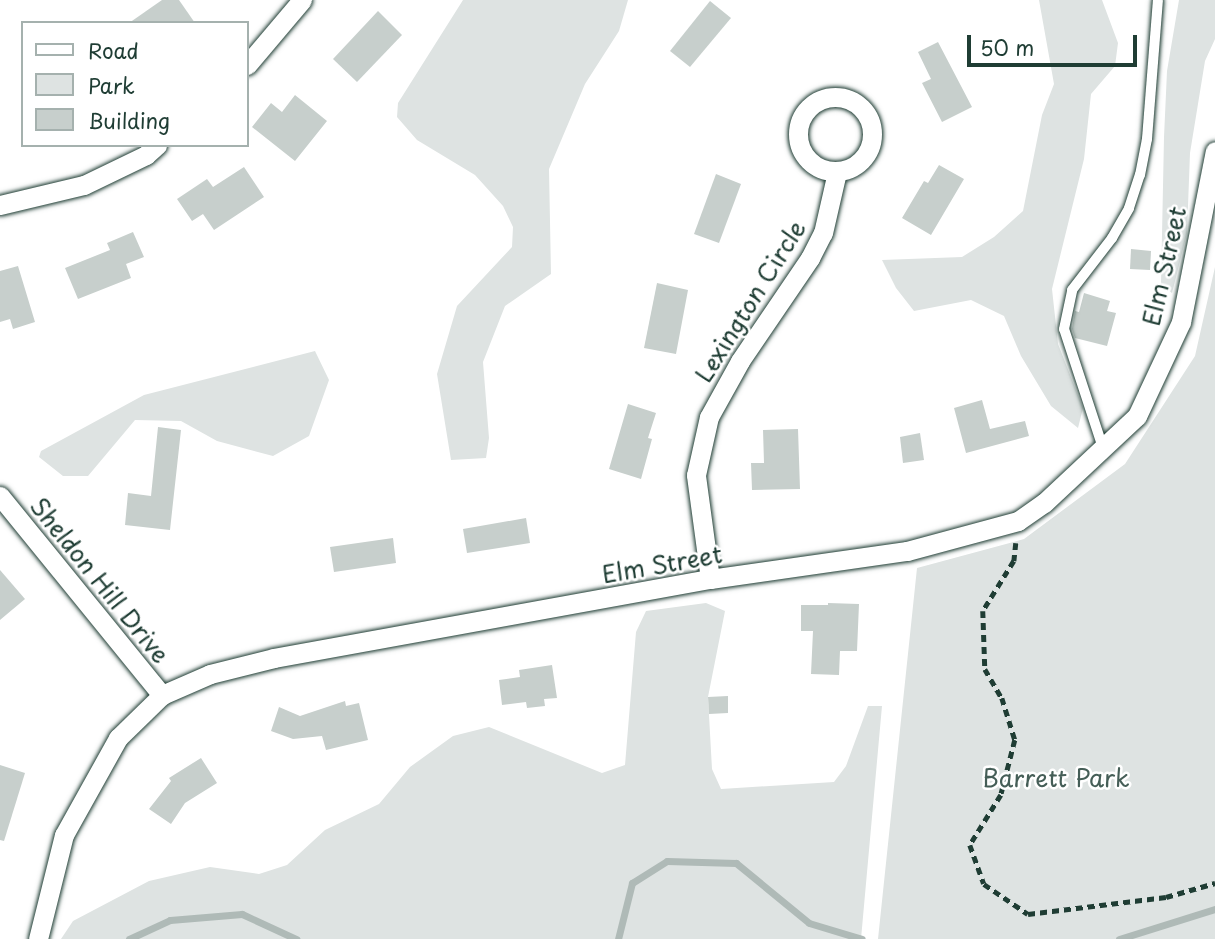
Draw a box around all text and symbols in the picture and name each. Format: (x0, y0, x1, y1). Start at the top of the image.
legend (21, 21, 248, 147)
scale bar (970, 21, 1140, 65)
text: 50 m (980, 31, 1034, 63)
text: Road (88, 34, 139, 66)
text: Park (88, 69, 135, 101)
text: Building (88, 104, 170, 136)
street label: Elm Street (1136, 203, 1192, 329)
street label: Lexington Circle (689, 215, 811, 387)
street label: Sheldon Hill Drive (24, 491, 176, 669)
street label: Elm Street (599, 539, 725, 589)
park label: Barrett Park (983, 764, 1129, 792)

